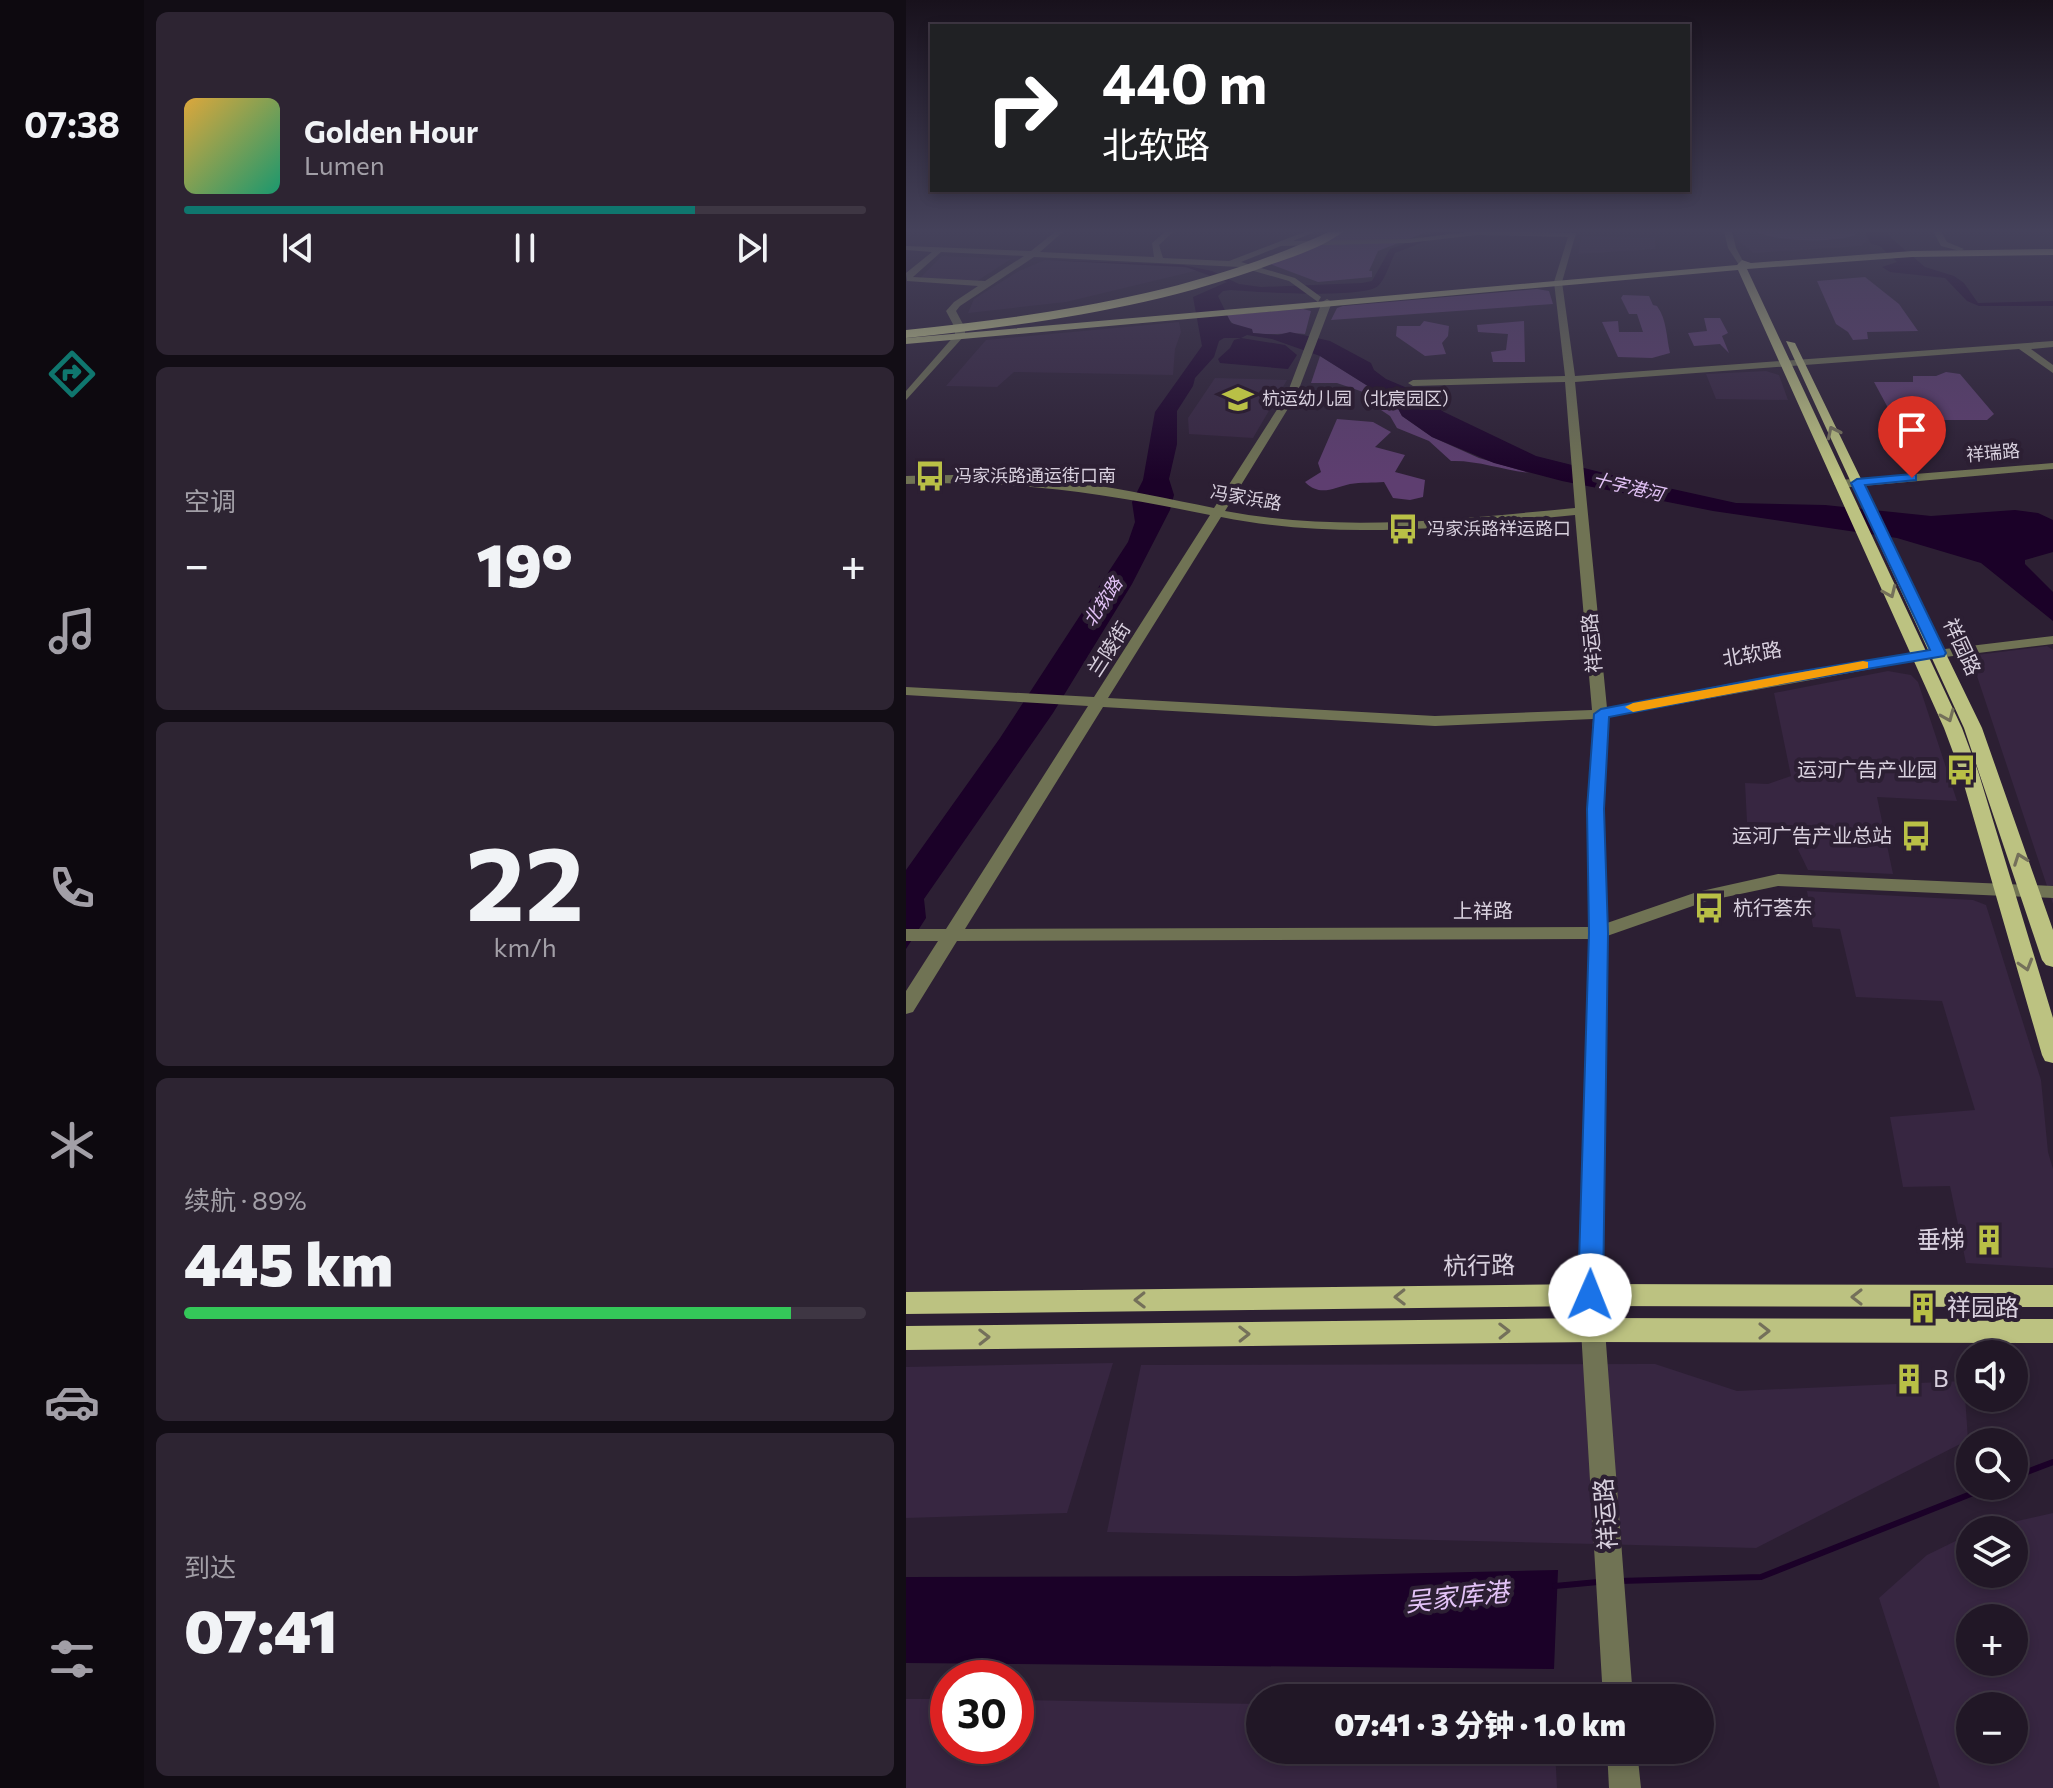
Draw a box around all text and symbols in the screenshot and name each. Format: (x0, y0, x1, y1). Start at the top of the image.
text: 440 m (1102, 47, 1267, 116)
icon: right (970, 56, 1074, 160)
text: 07:38 (24, 101, 120, 145)
text: Golden Hour (304, 112, 478, 149)
text: 北软路 (1102, 121, 1210, 165)
text: Lumen (304, 149, 385, 180)
icon: previous (276, 226, 320, 270)
icon: pause (503, 226, 547, 270)
icon: next (730, 226, 774, 270)
icon: directions (44, 346, 100, 402)
school or university icon: 杭运幼儿园（北宸园区） (1221, 382, 1255, 416)
place label: 杭运幼儿园（北宸园区） (1262, 387, 1460, 409)
pin (1878, 396, 1946, 478)
icon: arrive (1890, 408, 1934, 452)
one-way arrow (1827, 426, 1842, 441)
street label: 祥瑞路 (1965, 439, 2021, 465)
bus stop icon: 冯家浜路通运街口南 (913, 459, 947, 493)
place label: 冯家浜路通运街口南 (954, 464, 1116, 486)
water label: 十字港河 (1591, 467, 1669, 506)
street label: 冯家浜路 (1209, 480, 1284, 514)
text: 空调 (184, 485, 236, 516)
bus stop icon: 冯家浜路祥运路口 (1386, 512, 1420, 546)
place label: 冯家浜路祥运路口 (1427, 517, 1571, 539)
text: 19° (476, 526, 573, 599)
text: − (184, 536, 209, 590)
text: + (840, 536, 866, 590)
water label: 北软路 (1078, 571, 1128, 630)
one-way arrow (1880, 584, 1896, 598)
icon: music (44, 603, 100, 659)
street label: 祥运路 (1576, 612, 1606, 674)
street label: 祥园路 (1939, 614, 1986, 679)
street label: 兰陵街 (1082, 617, 1135, 680)
street label: 北软路 (1720, 636, 1783, 670)
one-way arrow (1939, 708, 1955, 722)
bus stop icon: 运河广告产业园 (1944, 753, 1978, 787)
place label: 运河广告产业园 (1797, 757, 1937, 781)
text: 22 (466, 815, 584, 942)
bus stop icon: 运河广告产业总站 (1899, 819, 1933, 853)
place label: 运河广告产业总站 (1732, 823, 1892, 847)
one-way arrow (2014, 853, 2030, 867)
icon: phone (44, 860, 100, 916)
bus stop icon: 杭行荟东 (1692, 891, 1726, 925)
place label: 杭行荟东 (1733, 895, 1813, 919)
street label: 上祥路 (1453, 898, 1513, 922)
text: km/h (493, 931, 557, 962)
one-way arrow (2017, 957, 2033, 971)
icon: climate (44, 1117, 100, 1173)
text: 续航 · 89% (184, 1184, 307, 1215)
building icon: 垂梯 (1972, 1223, 2006, 1257)
place label: 垂梯 (1917, 1224, 1965, 1253)
text: 445 km (184, 1225, 393, 1298)
street label: 杭行路 (1443, 1249, 1515, 1280)
position arrow (1548, 1253, 1632, 1337)
one-way arrow (1393, 1288, 1406, 1306)
one-way arrow (1850, 1288, 1863, 1306)
building icon: 祥园路 (1906, 1291, 1940, 1325)
one-way arrow (1133, 1292, 1146, 1309)
place label: 祥园路 (1947, 1292, 2019, 1321)
one-way arrow (1498, 1322, 1511, 1339)
one-way arrow (1758, 1322, 1771, 1340)
one-way arrow (1238, 1325, 1251, 1343)
one-way arrow (978, 1328, 991, 1346)
map controls (1956, 1340, 2028, 1764)
button: sound (1956, 1340, 2028, 1412)
building icon: B (1892, 1362, 1926, 1396)
place label: B (1933, 1363, 1949, 1392)
icon: car (44, 1374, 100, 1430)
button: search (1956, 1428, 2028, 1500)
street label: 祥运路 (1588, 1477, 1621, 1551)
button: layers (1956, 1516, 2028, 1588)
text: 到达 (184, 1551, 236, 1582)
water label: 吴家库港 (1404, 1574, 1514, 1616)
text: 07:41 (184, 1592, 338, 1665)
button: + (1956, 1604, 2028, 1676)
icon: filters (44, 1631, 100, 1687)
speed limit sign: 30 (930, 1660, 1034, 1764)
button: − (1956, 1692, 2028, 1764)
text: 07:41 · 3 分钟 · 1.0 km (1334, 1705, 1626, 1742)

